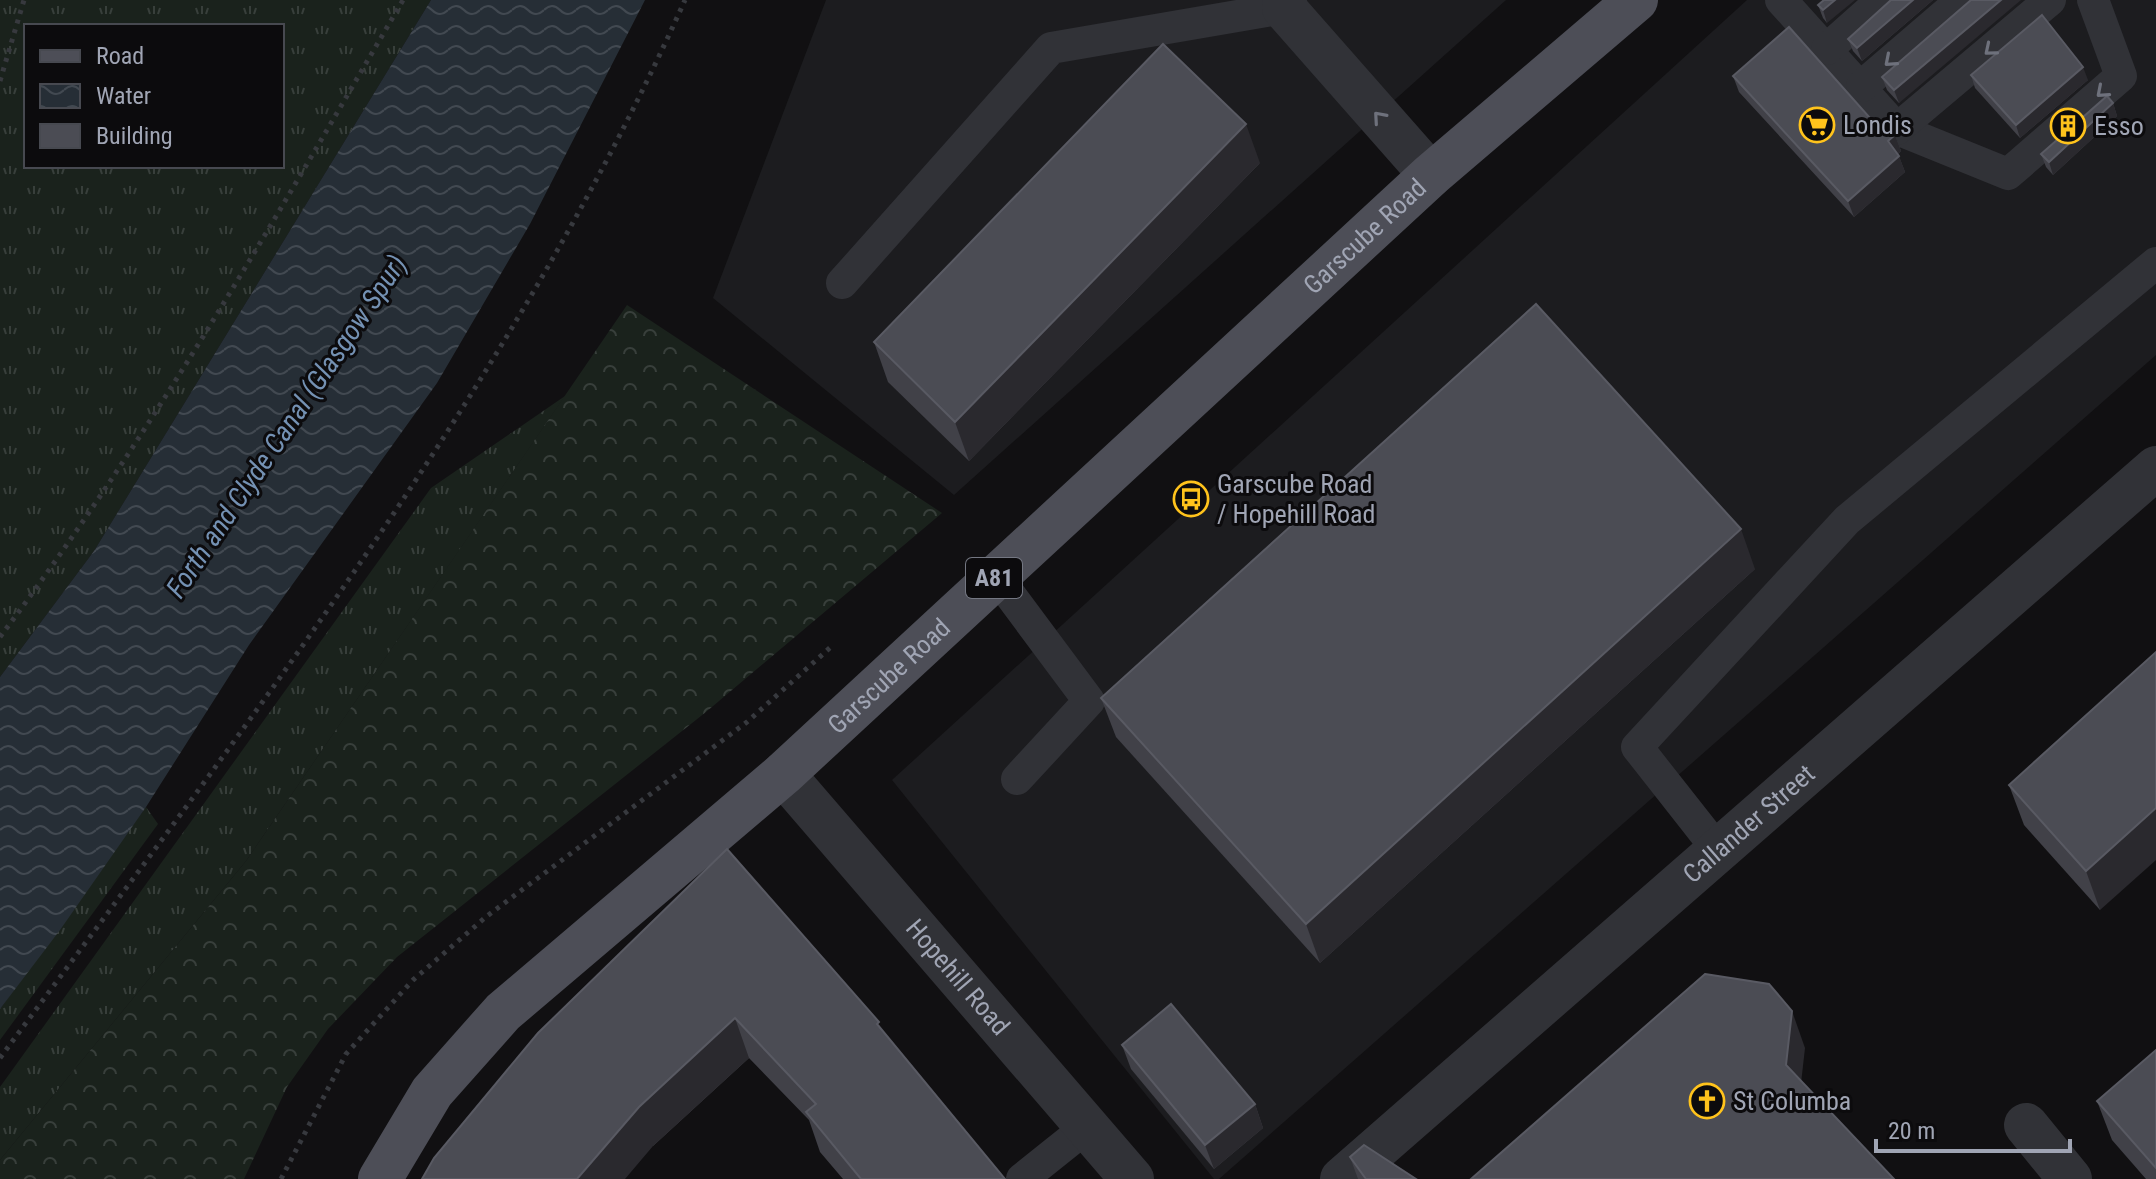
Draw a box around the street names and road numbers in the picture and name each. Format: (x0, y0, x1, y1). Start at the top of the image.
street label: Garscube Road (1297, 172, 1432, 300)
road number: A81 (966, 558, 1022, 598)
street label: Garscube Road (822, 612, 956, 740)
street label: Callander Street (1677, 758, 1820, 889)
street label: Hopehill Road (900, 913, 1016, 1041)

